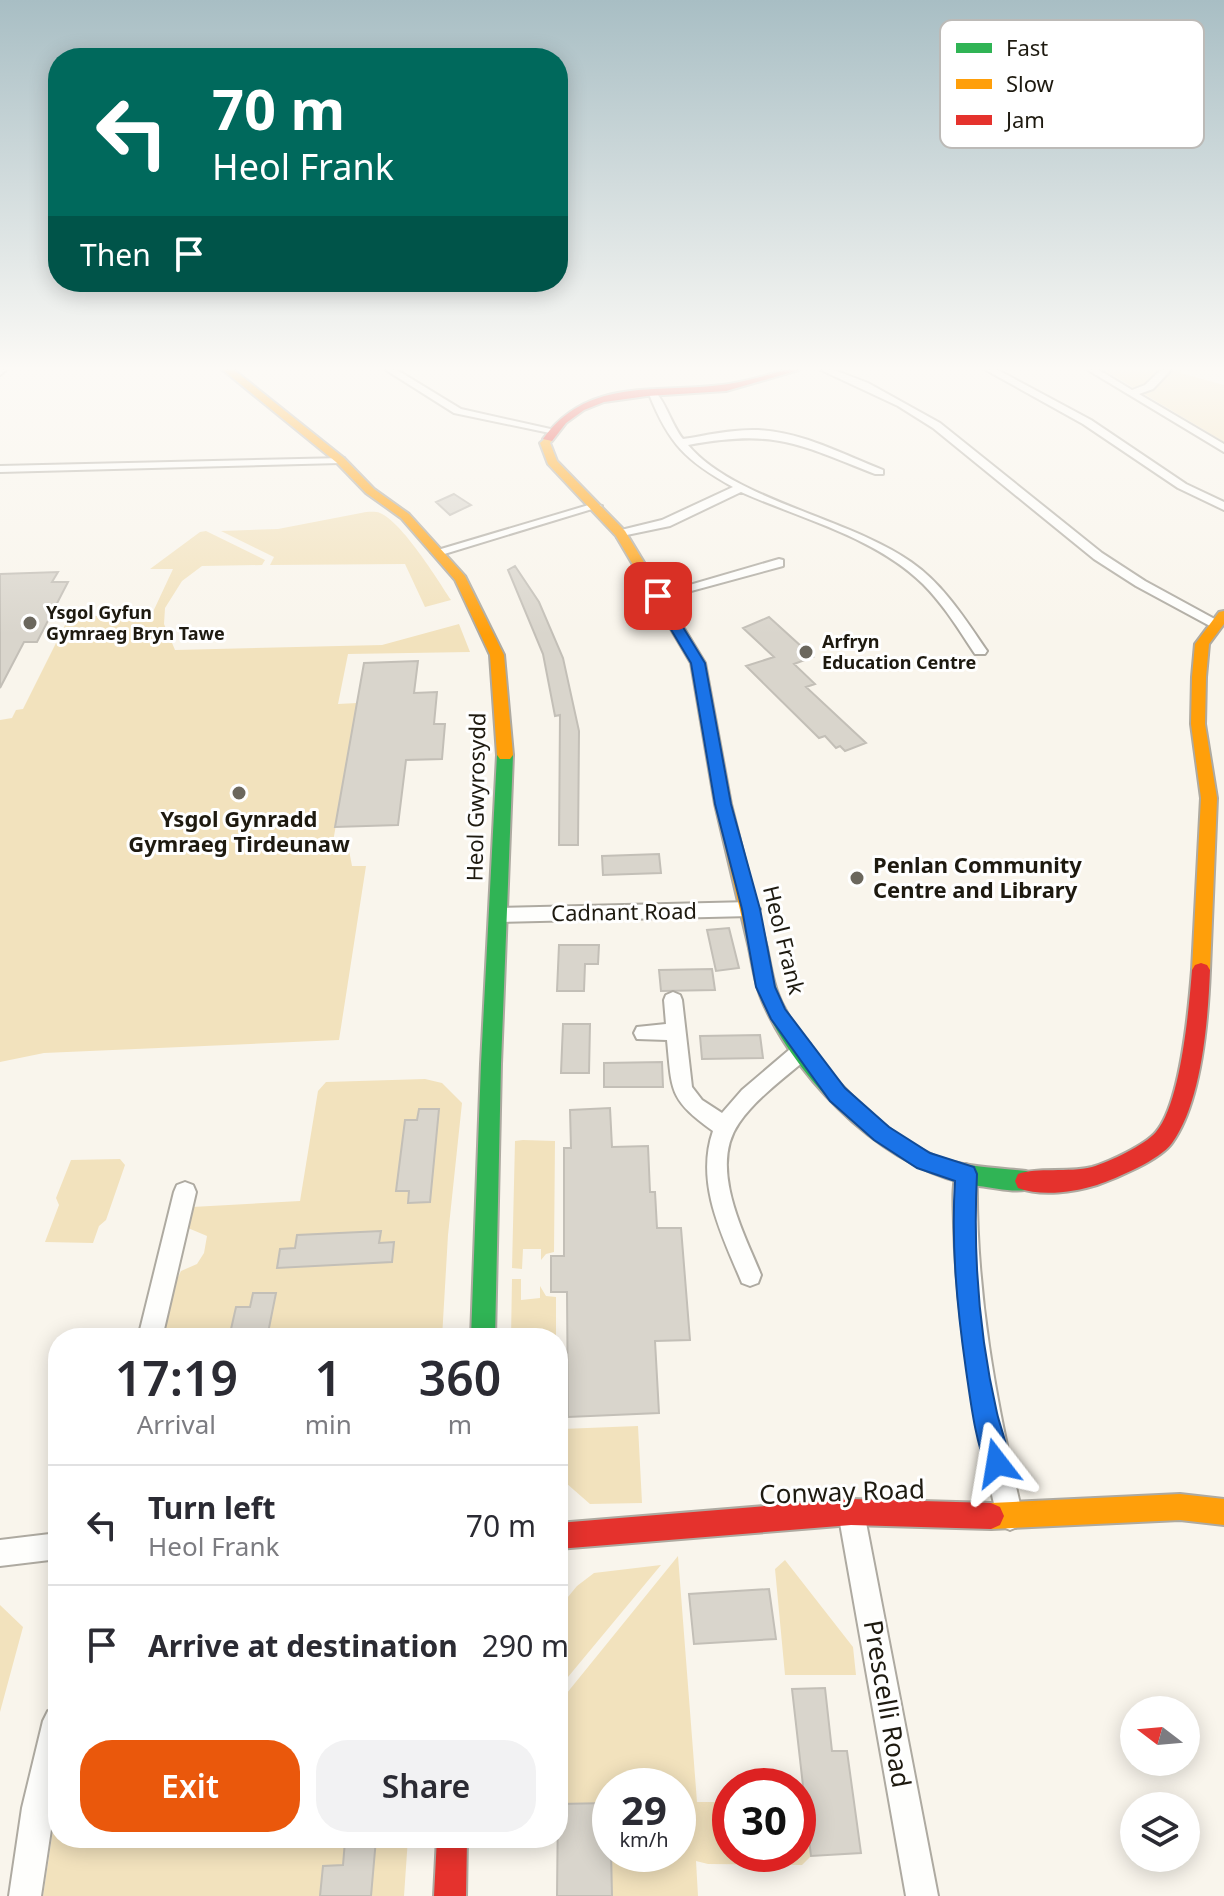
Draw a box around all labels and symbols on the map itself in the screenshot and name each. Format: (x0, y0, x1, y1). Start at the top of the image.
legend (940, 20, 1204, 148)
text: Fast (1006, 32, 1048, 62)
text: Slow (1006, 68, 1055, 98)
text: Jam (1004, 104, 1045, 134)
pin (624, 562, 692, 630)
place label: Ysgol Gyfun Gymraeg Bryn Tawe (46, 600, 225, 645)
marker: Ysgol Gyfun Gymraeg Bryn Tawe (21, 614, 39, 632)
place label: Arfryn Education Centre (822, 629, 976, 674)
marker: Arfryn Education Centre (797, 643, 815, 661)
street label: Heol Gwyrosydd (459, 712, 491, 882)
marker: Ysgol Gynradd Gymraeg Tirdeunaw (230, 784, 248, 802)
place label: Ysgol Gynradd Gymraeg Tirdeunaw (128, 803, 350, 858)
place label: Penlan Community Centre and Library (873, 849, 1082, 904)
marker: Penlan Community Centre and Library (848, 869, 866, 887)
street label: Heol Frank (757, 882, 813, 998)
street label: Cadnant Road (551, 895, 697, 927)
position arrow (955, 1421, 1039, 1505)
street label: Conway Road (759, 1470, 925, 1512)
street label: Prescelli Road (856, 1617, 920, 1790)
north arrow (1120, 1696, 1200, 1776)
speed limit sign: 30 (712, 1768, 816, 1872)

